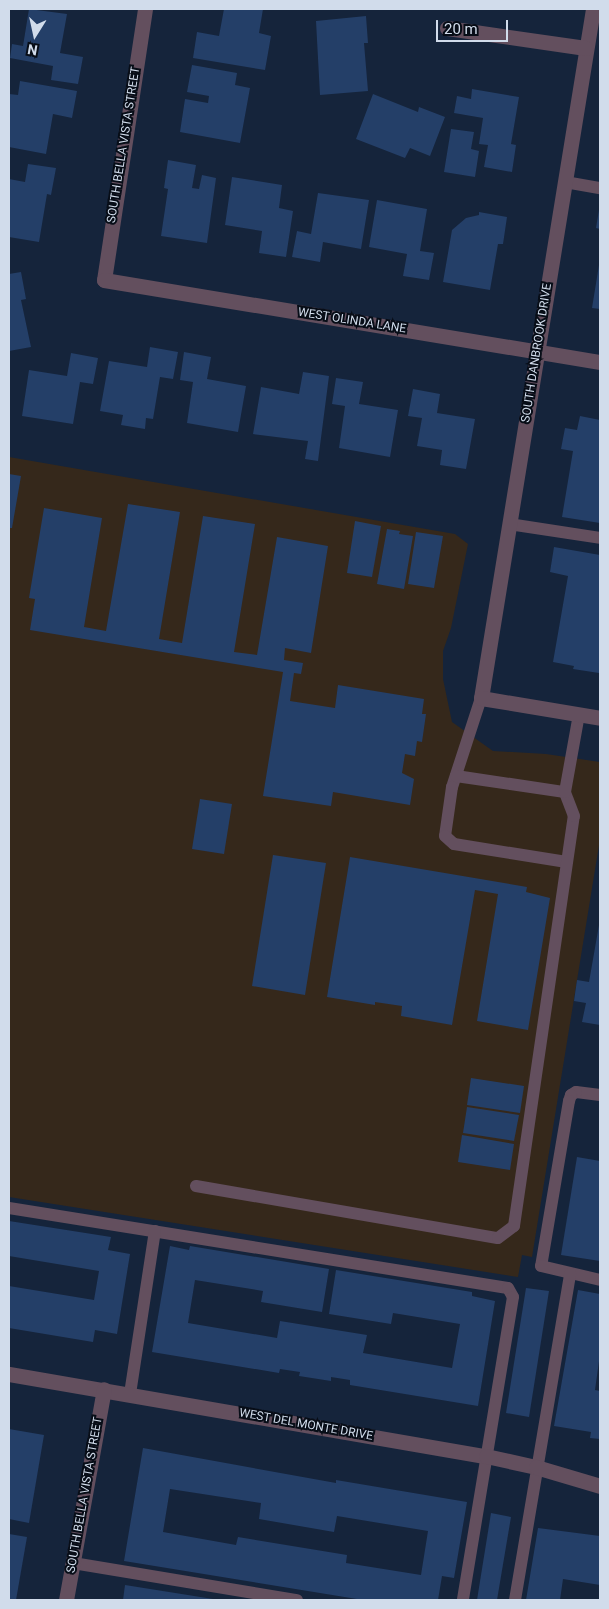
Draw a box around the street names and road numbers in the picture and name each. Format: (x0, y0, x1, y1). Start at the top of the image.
street label: SOUTH BELLA VISTA STREET (105, 66, 143, 224)
street label: SOUTH DANBROOK DRIVE (519, 282, 555, 424)
street label: WEST OLINDA LANE (297, 305, 407, 337)
street label: WEST DEL MONTE DRIVE (238, 1406, 374, 1444)
street label: SOUTH BELLA VISTA STREET (64, 1416, 106, 1574)

